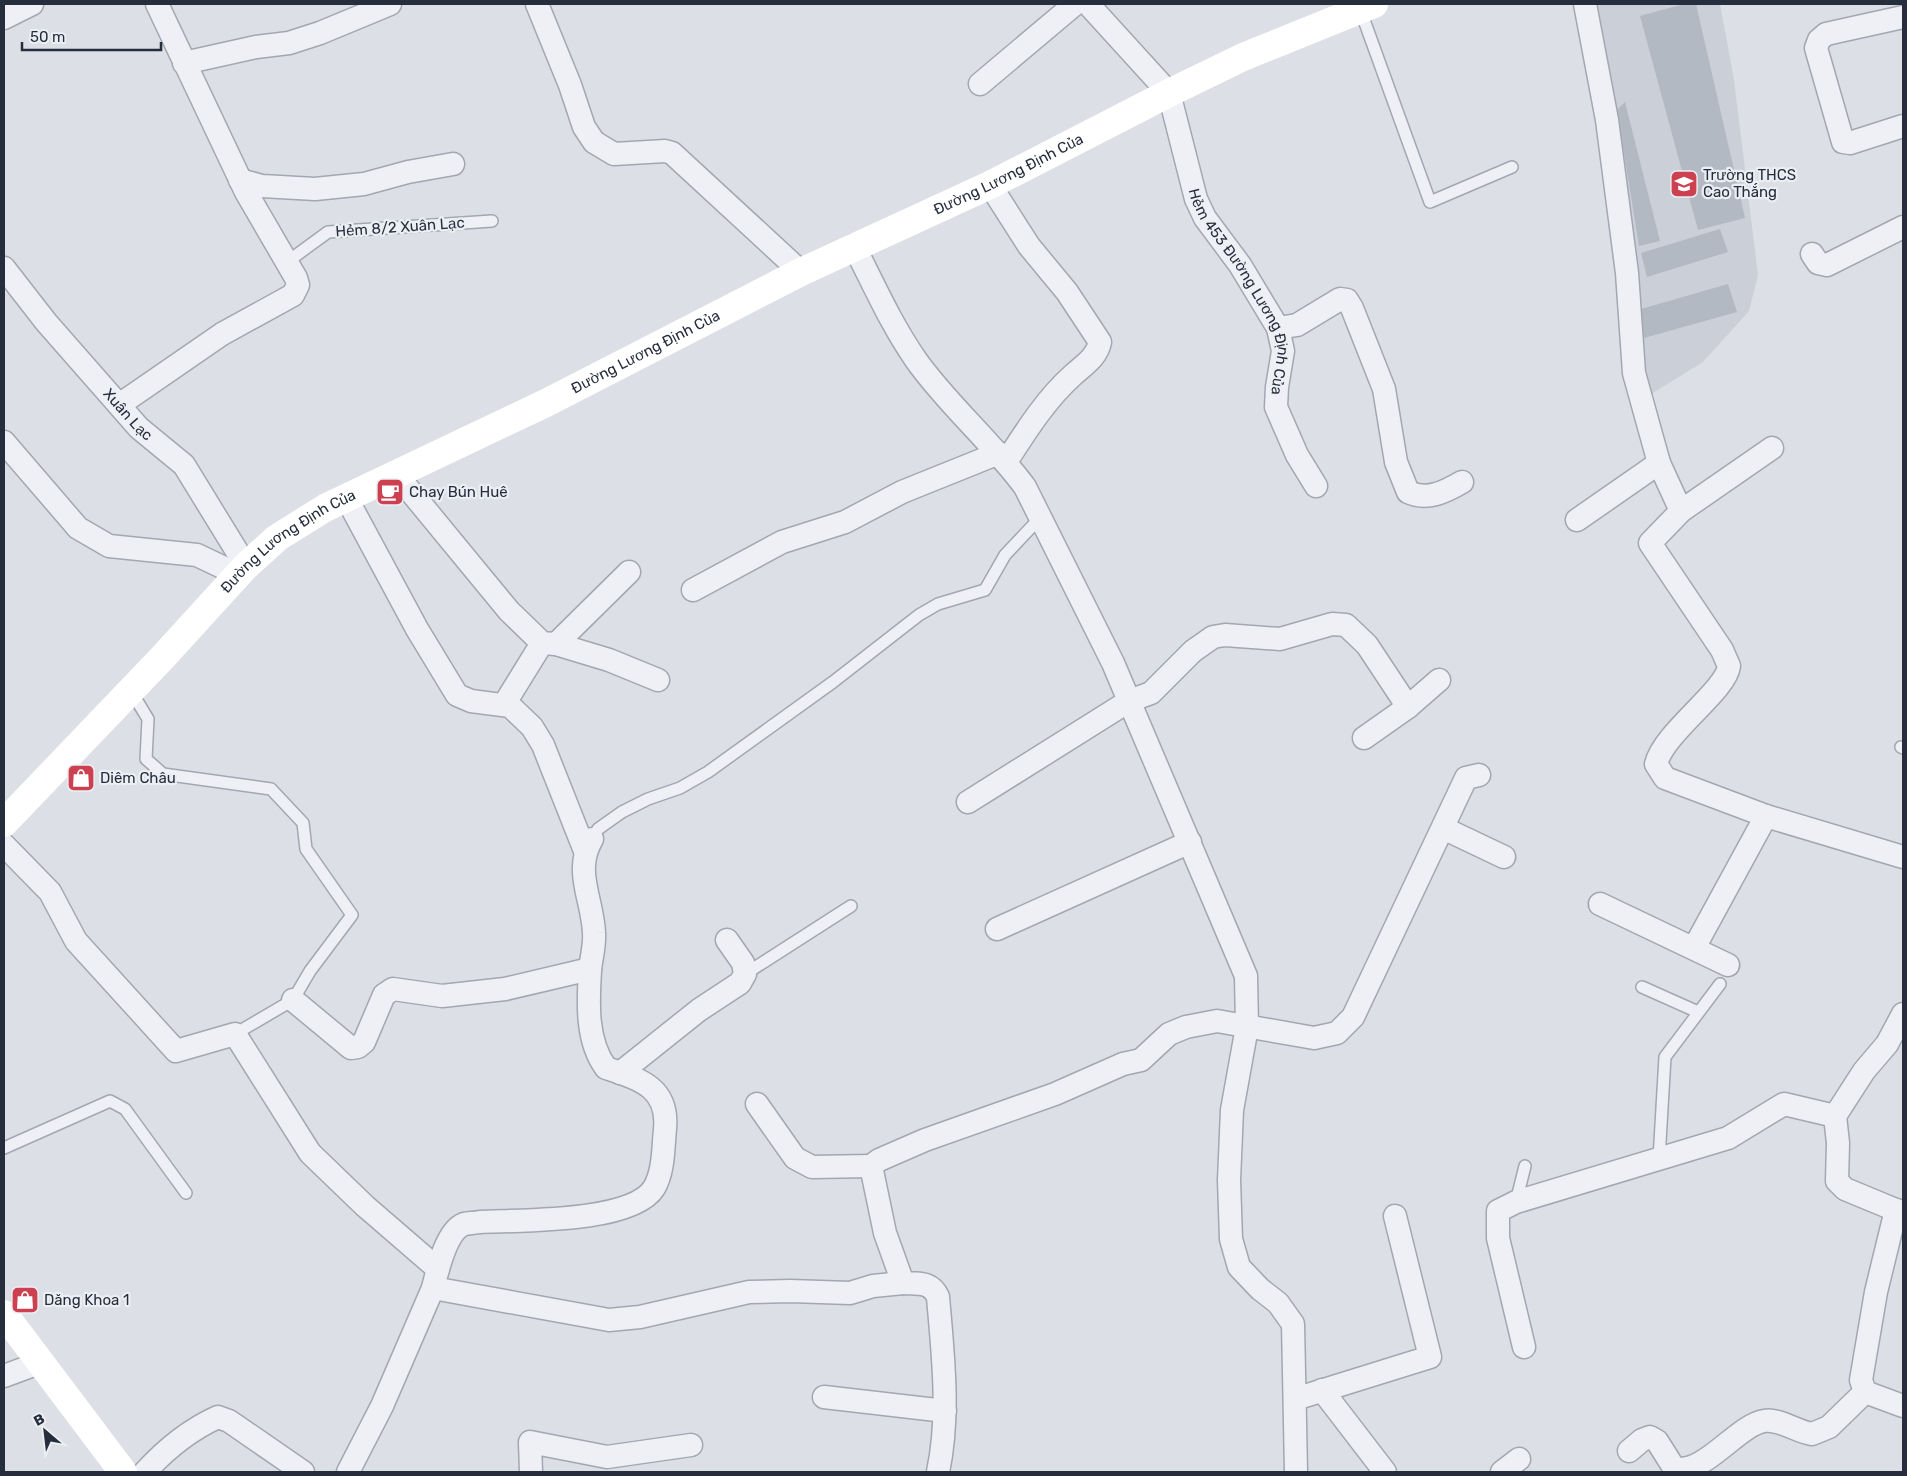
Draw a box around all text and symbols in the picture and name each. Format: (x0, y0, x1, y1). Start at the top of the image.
scale bar (22, 20, 161, 52)
text: 50 m (30, 28, 65, 46)
street label: Đường Lương Định Của (931, 130, 1086, 219)
place label: Trường THCS Cao Thắng (1703, 166, 1796, 201)
school or university icon: Trường THCS Cao Thắng (1669, 169, 1699, 199)
street label: Hẻm 453 Đường Lương Định Của (1185, 187, 1293, 395)
street label: Hẻm 8/2 Xuân Lạc (335, 214, 465, 240)
street label: Đường Lương Định Của (568, 306, 723, 397)
street label: Xuân Lạc (100, 385, 156, 444)
cafe icon: Chay Bún Huê (375, 477, 405, 507)
place label: Chay Bún Huê (409, 483, 508, 501)
street label: Đường Lương Định Của (217, 486, 359, 597)
shop icon: Diêm Châu (66, 763, 96, 793)
place label: Diêm Châu (100, 769, 176, 787)
shop icon: Dăng Khoa 1 (10, 1285, 40, 1315)
place label: Dăng Khoa 1 (44, 1291, 129, 1309)
north arrow (20, 1406, 70, 1456)
text: B (31, 1410, 48, 1430)

